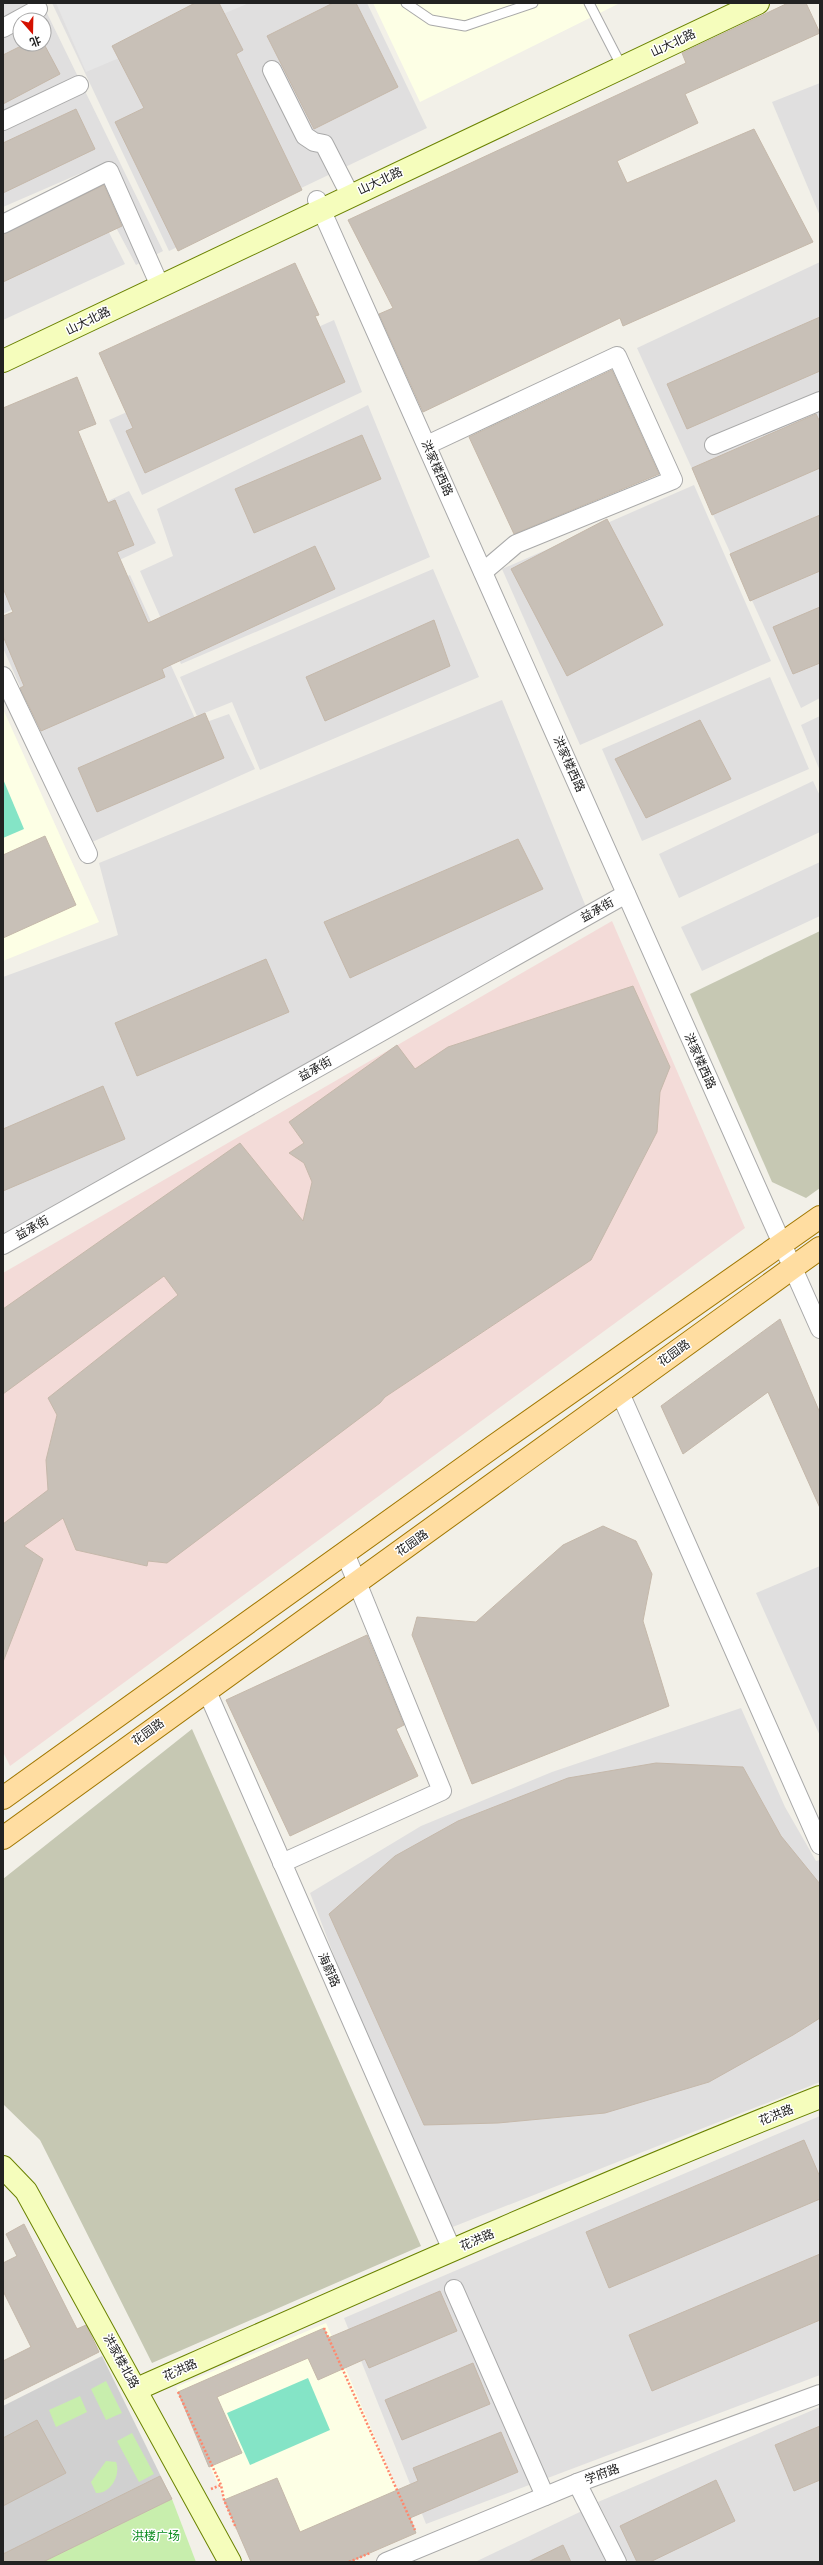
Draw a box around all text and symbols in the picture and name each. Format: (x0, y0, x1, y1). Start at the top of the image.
north arrow (12, 12, 52, 52)
street label: 山大北路 (648, 27, 698, 59)
text: 北 (28, 33, 43, 49)
street label: 山大北路 (355, 165, 405, 197)
street label: 山大北路 (63, 304, 113, 338)
street label: 洪家楼西路 (418, 438, 456, 498)
street label: 洪家楼西路 (550, 734, 588, 794)
street label: 益承街 (578, 895, 616, 925)
street label: 洪家楼西路 (681, 1031, 719, 1091)
street label: 益承街 (296, 1054, 334, 1084)
street label: 益承街 (13, 1213, 51, 1243)
street label: 花园路 (655, 1337, 693, 1369)
street label: 花园路 (393, 1527, 431, 1559)
street label: 花园路 (129, 1716, 167, 1748)
street label: 海蔚路 (315, 1951, 343, 1989)
street label: 花洪路 (757, 2102, 795, 2128)
street label: 花洪路 (458, 2227, 496, 2253)
street label: 洪家楼北路 (100, 2331, 142, 2391)
street label: 花洪路 (161, 2356, 199, 2384)
street label: 学府路 (583, 2461, 621, 2487)
park label: 洪楼广场 (132, 2529, 180, 2543)

